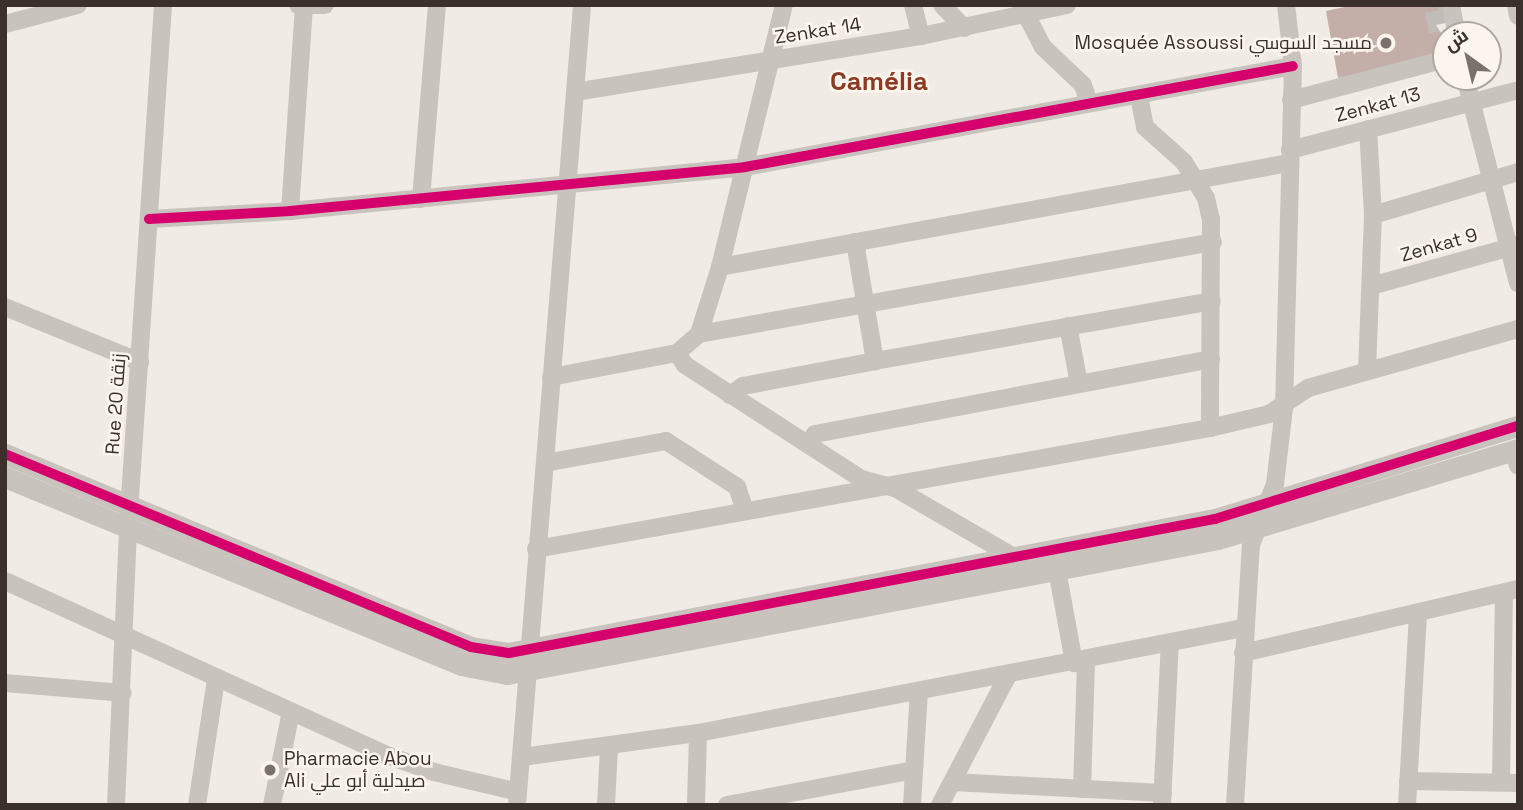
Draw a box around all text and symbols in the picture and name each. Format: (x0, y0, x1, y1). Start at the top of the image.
street label: Zenkat 14 (773, 13, 863, 49)
north arrow (1432, 21, 1502, 91)
text: ش (1439, 23, 1473, 57)
place label: Mosquée Assoussi مسجد السوسي (1074, 32, 1372, 54)
marker: Mosquée Assoussi مسجد السوسي (1378, 35, 1394, 51)
district label: Camélia (830, 66, 928, 98)
street label: Zenkat 13 (1333, 83, 1423, 127)
street label: Zenkat 9 (1398, 223, 1480, 267)
street label: Rue 20 زنقة (101, 353, 131, 455)
place label: Pharmacie Abou Ali صيدلية أبو علي (284, 748, 432, 792)
marker: Pharmacie Abou Ali صيدلية أبو علي (262, 762, 278, 778)

